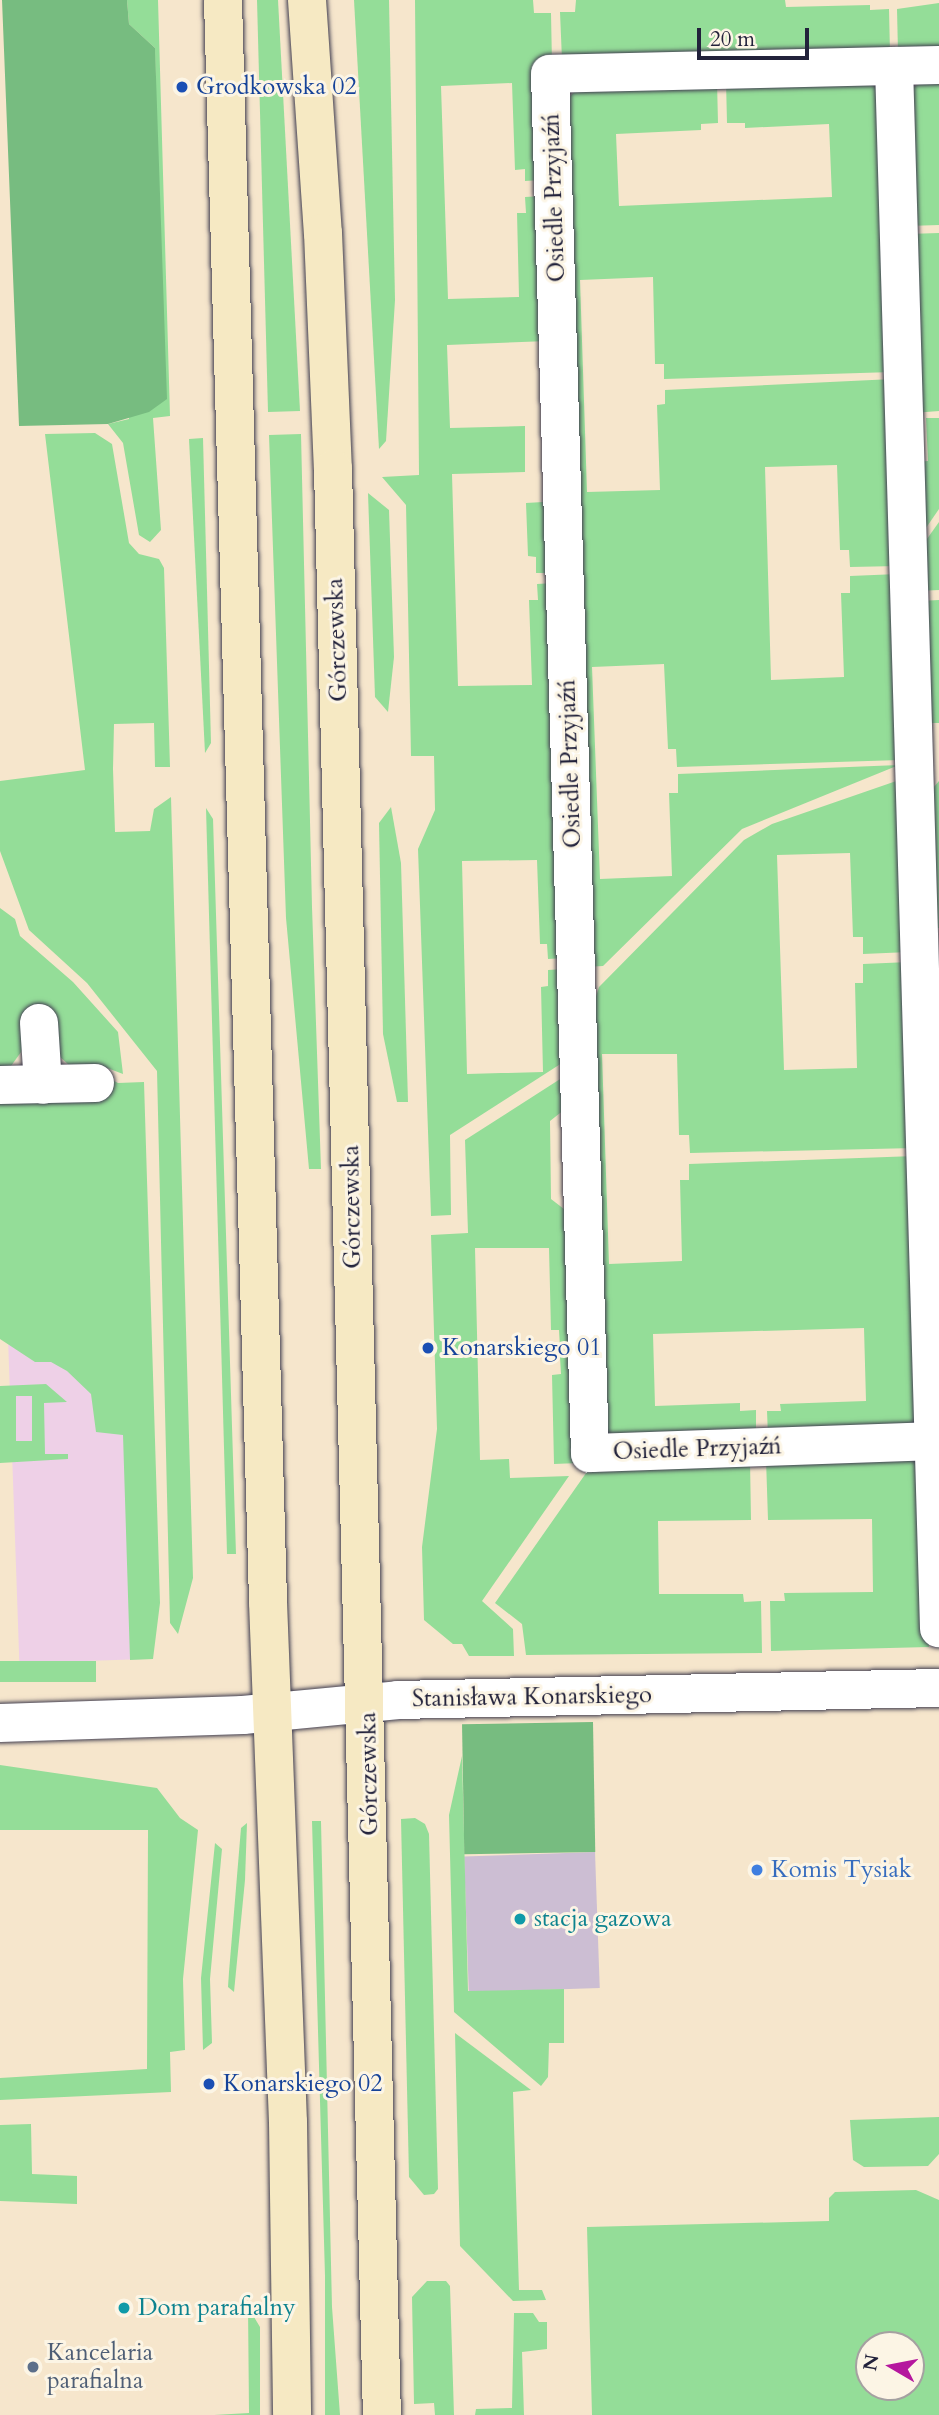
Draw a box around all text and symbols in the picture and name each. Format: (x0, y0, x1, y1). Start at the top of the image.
scale bar (701, 14, 813, 58)
text: 20 m (710, 25, 755, 54)
place label: Grodkowska 02 (196, 73, 357, 101)
marker: Grodkowska 02 (174, 79, 190, 95)
street label: Osiedle Przyjaźń (537, 111, 571, 283)
street label: Górczewska (320, 578, 354, 702)
street label: Osiedle Przyjaźń (553, 677, 587, 849)
street label: Górczewska (337, 1145, 367, 1269)
place label: Konarskiego 01 (442, 1334, 602, 1362)
marker: Konarskiego 01 (420, 1340, 436, 1356)
street label: Osiedle Przyjaźń (612, 1432, 784, 1466)
street label: Stanisława Konarskiego (412, 1681, 652, 1713)
street label: Górczewska (354, 1712, 384, 1836)
place label: Komis Tysiak (771, 1856, 912, 1884)
marker: Komis Tysiak (749, 1862, 765, 1878)
place label: stacja gazowa (534, 1905, 672, 1933)
marker: stacja gazowa (512, 1911, 528, 1927)
place label: Konarskiego 02 (223, 2070, 383, 2098)
marker: Konarskiego 02 (201, 2076, 217, 2092)
place label: Dom parafialny (138, 2294, 296, 2322)
marker: Dom parafialny (116, 2300, 132, 2316)
north arrow (855, 2331, 925, 2401)
place label: Kancelaria parafialna (47, 2339, 153, 2395)
text: N (857, 2352, 886, 2373)
marker: Kancelaria parafialna (25, 2359, 41, 2375)

